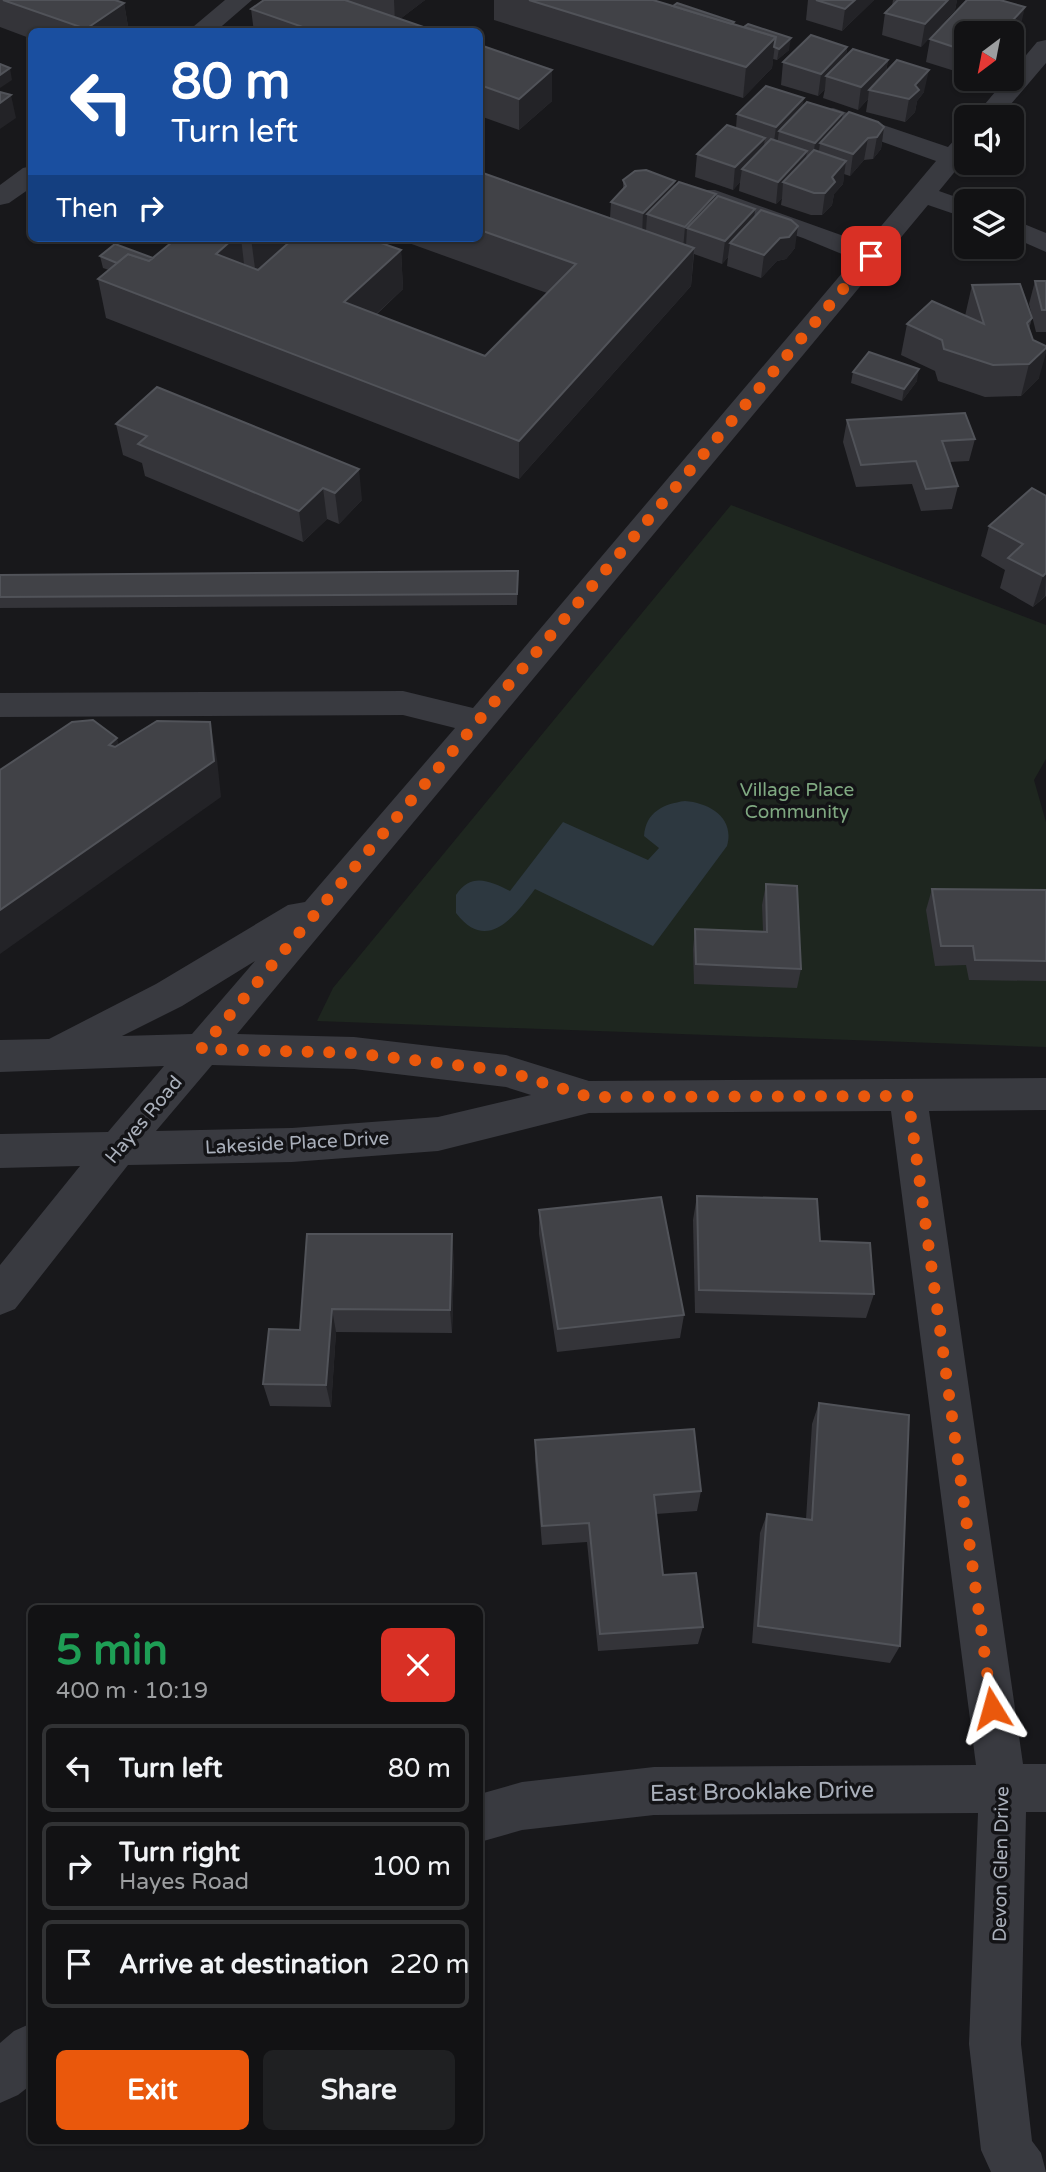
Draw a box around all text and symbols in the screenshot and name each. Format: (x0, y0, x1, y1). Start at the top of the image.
north arrow (954, 21, 1024, 91)
map controls (954, 21, 1024, 259)
text: 80 m (171, 53, 290, 112)
icon: left (56, 56, 147, 147)
button: sound (954, 105, 1024, 175)
text: Turn left (171, 113, 298, 151)
icon: right (132, 189, 170, 227)
button: layers (954, 189, 1024, 259)
text: Then (56, 193, 118, 224)
pin (841, 226, 901, 286)
icon: arrive (852, 237, 890, 275)
park label: Village Place Community (740, 779, 854, 823)
street label: Hayes Road (101, 1071, 187, 1168)
street label: Lakeside Place Drive (204, 1127, 390, 1159)
text: 5 min (56, 1625, 168, 1676)
button: close (381, 1628, 455, 1702)
position arrow (955, 1671, 1029, 1745)
text: 400 m · 10:19 (56, 1677, 208, 1705)
icon: left (60, 1749, 98, 1787)
text: Turn left (119, 1753, 222, 1784)
text: 80 m (388, 1753, 451, 1784)
street label: East Brooklake Drive (650, 1776, 875, 1808)
street label: Devon Glen Drive (989, 1786, 1013, 1942)
text: Turn right (119, 1837, 240, 1868)
icon: right (60, 1847, 98, 1885)
text: 100 m (371, 1851, 451, 1882)
text: Hayes Road (119, 1868, 249, 1896)
icon: arrive (60, 1945, 98, 1983)
text: Arrive at destination (119, 1949, 369, 1980)
text: 220 m (390, 1949, 469, 1980)
button: Exit (56, 2050, 249, 2130)
button: Share (263, 2050, 455, 2130)

